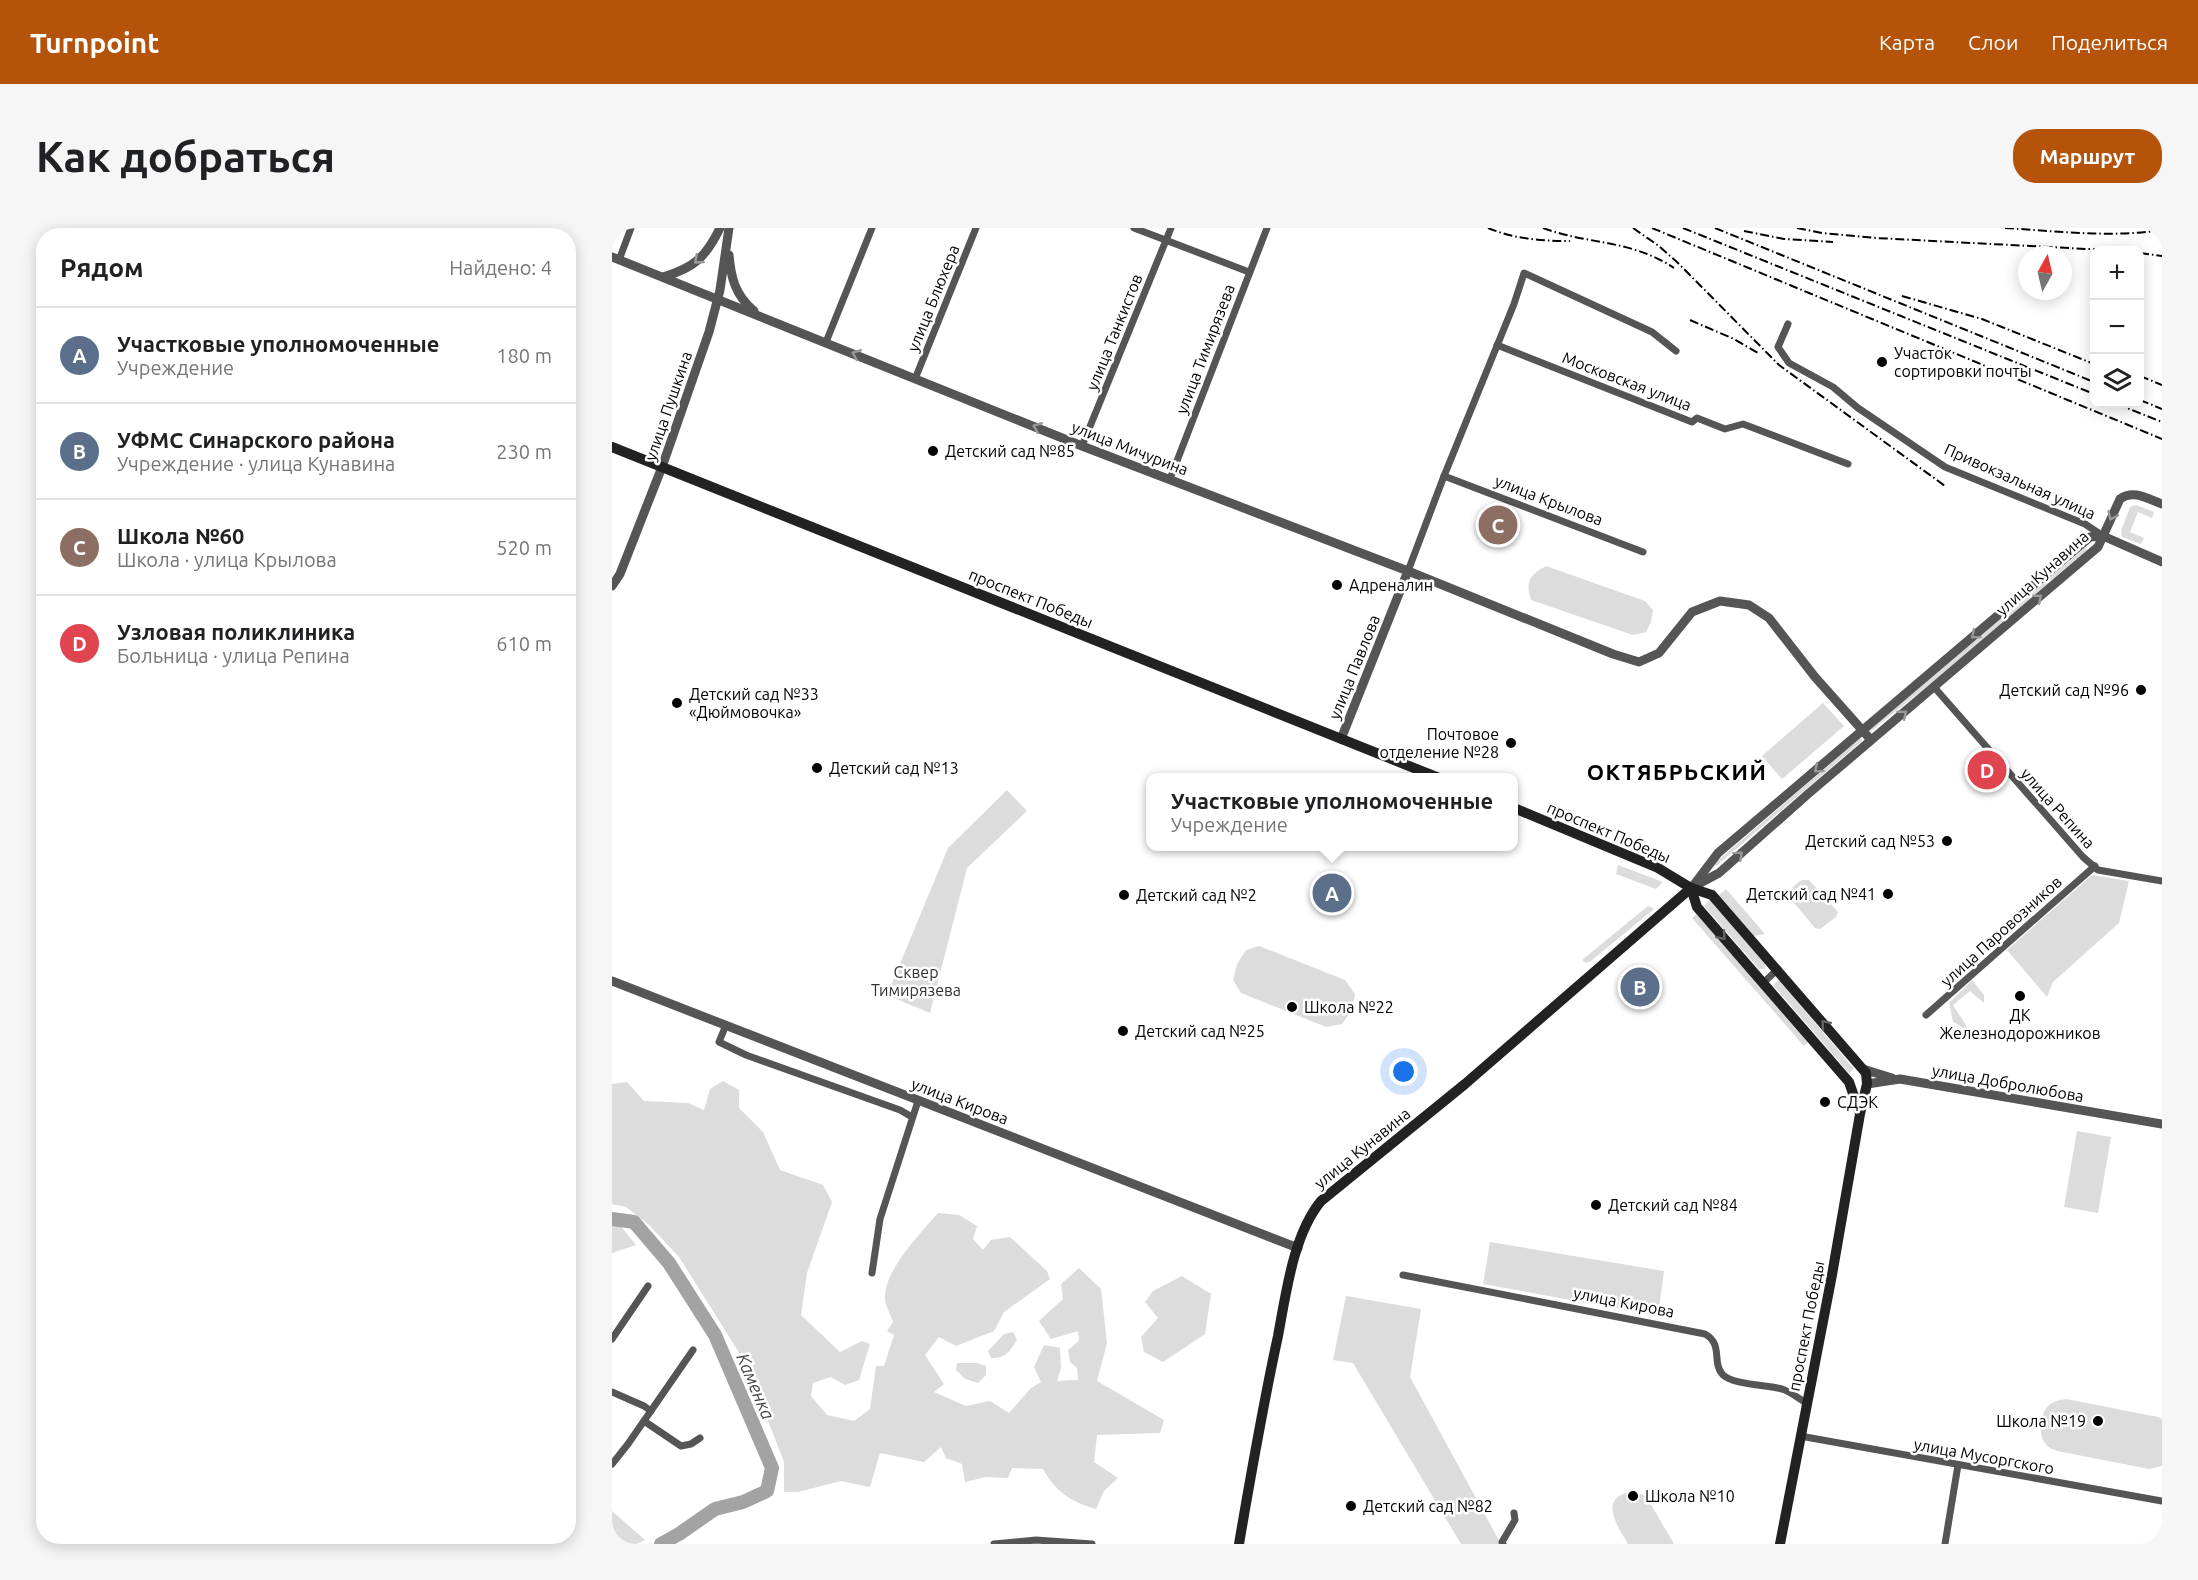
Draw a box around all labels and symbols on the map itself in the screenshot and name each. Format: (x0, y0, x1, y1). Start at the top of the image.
street label: улица Блюхера (903, 242, 963, 354)
north arrow (2018, 246, 2072, 300)
one-way arrow (694, 253, 705, 264)
street label: улица Танкистов (1082, 271, 1146, 393)
street label: улица Тимирязева (1172, 282, 1238, 416)
place label: Участок сортировки почты (1894, 344, 2032, 380)
street label: Московская улица (1560, 348, 1694, 414)
street label: улица Пушкина (641, 349, 695, 463)
one-way arrow (851, 349, 862, 361)
marker: Участок сортировки почты (1875, 355, 1889, 369)
street label: улица Мичурина (1069, 417, 1191, 479)
one-way arrow (1032, 422, 1043, 435)
street label: Привокзальная улица (1942, 440, 2098, 522)
place label: Детский сад №85 (945, 442, 1075, 460)
marker: Детский сад №85 (926, 444, 940, 458)
street label: улица Крылова (1492, 471, 1606, 529)
pin: C (1478, 502, 1518, 548)
one-way arrow (2108, 509, 2120, 520)
street label: улица Кунавина (1992, 527, 2092, 619)
street label: проспект Победы (966, 565, 1096, 631)
place label: Адреналин (1349, 576, 1433, 594)
marker: Адреналин (1330, 578, 1344, 592)
one-way arrow (2031, 595, 2042, 606)
street label: улица Павлова (1325, 612, 1383, 722)
one-way arrow (1971, 627, 1982, 638)
place label: Детский сад №96 (1999, 681, 2129, 699)
marker: Детский сад №96 (2134, 683, 2148, 697)
place label: Детский сад №33 «Дюймовочка» (689, 685, 819, 721)
marker: Детский сад №33 «Дюймовочка» (670, 696, 684, 710)
one-way arrow (1896, 710, 1907, 721)
place label: Почтовое отделение №28 (1380, 725, 1499, 761)
marker: Почтовое отделение №28 (1504, 736, 1518, 750)
pin: D (1968, 748, 2006, 792)
place label: Детский сад №13 (829, 759, 959, 777)
district label: ОКТЯБРЬСКИЙ (1587, 759, 1767, 784)
marker: Детский сад №13 (810, 761, 824, 775)
one-way arrow (1814, 762, 1825, 773)
street label: улица Репина (2017, 764, 2099, 852)
street label: проспект Победы (1545, 798, 1673, 866)
place label: Детский сад №53 (1805, 832, 1935, 850)
marker: Детский сад №53 (1940, 834, 1954, 848)
one-way arrow (1732, 851, 1743, 862)
pin: A (1312, 870, 1352, 916)
street label: улица Паровозников (1937, 872, 2065, 990)
place label: Детский сад №41 (1746, 885, 1876, 903)
place label: Детский сад №2 (1136, 886, 1257, 904)
marker: Детский сад №41 (1881, 887, 1895, 901)
marker: Детский сад №2 (1117, 888, 1131, 902)
one-way arrow (1715, 929, 1726, 940)
park label: Сквер Тимирязева (871, 963, 961, 999)
pin: B (1620, 964, 1660, 1010)
marker: ДК Железнодорожников (2013, 989, 2027, 1003)
place label: Школа №22 (1304, 998, 1394, 1016)
marker: Школа №22 (1285, 1000, 1299, 1014)
place label: ДК Железнодорожников (1939, 1006, 2101, 1042)
one-way arrow (1821, 1020, 1832, 1031)
place label: Детский сад №25 (1135, 1022, 1265, 1040)
marker: Детский сад №25 (1116, 1024, 1130, 1038)
your location (1389, 1057, 1418, 1086)
street label: улица Добролюбова (1931, 1061, 2085, 1105)
street label: улица Кирова (909, 1074, 1011, 1128)
place label: СДЭК (1837, 1093, 1878, 1111)
marker: СДЭК (1818, 1095, 1832, 1109)
street label: улица Кунавина (1311, 1104, 1413, 1192)
place label: Детский сад №84 (1608, 1196, 1738, 1214)
marker: Детский сад №84 (1589, 1198, 1603, 1212)
street label: проспект Победы (1785, 1259, 1827, 1393)
street label: улица Кирова (1572, 1283, 1676, 1321)
water label: Каменка (733, 1350, 779, 1422)
place label: Школа №19 (1996, 1412, 2086, 1430)
marker: Школа №19 (2091, 1414, 2105, 1428)
street label: улица Мусоргского (1912, 1435, 2056, 1477)
place label: Школа №10 (1645, 1487, 1735, 1505)
marker: Школа №10 (1626, 1489, 1640, 1503)
place label: Детский сад №82 (1363, 1497, 1493, 1515)
marker: Детский сад №82 (1344, 1499, 1358, 1513)

